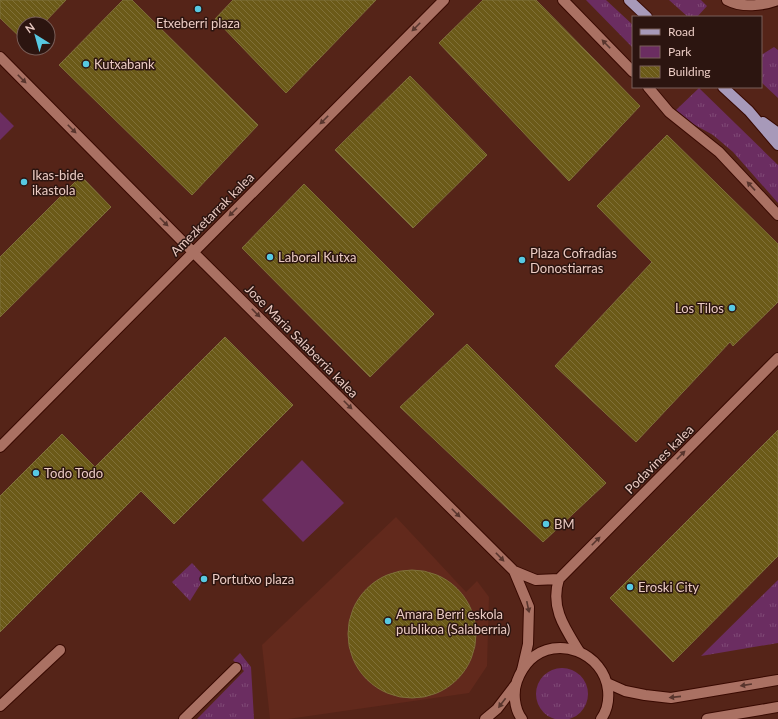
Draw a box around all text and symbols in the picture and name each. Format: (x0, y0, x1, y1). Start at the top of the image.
marker: Etxeberri plaza (193, 4, 203, 14)
place label: Etxeberri plaza (156, 15, 240, 31)
north arrow (16, 16, 56, 56)
legend (632, 16, 762, 88)
text: N (22, 20, 37, 35)
one-way arrow (411, 23, 421, 32)
text: Road (668, 24, 695, 39)
one-way arrow (601, 39, 611, 49)
text: Park (668, 44, 692, 59)
place label: Kutxabank (94, 56, 155, 72)
marker: Kutxabank (81, 59, 91, 69)
text: Building (668, 64, 711, 79)
one-way arrow (17, 74, 27, 84)
one-way arrow (319, 115, 329, 125)
one-way arrow (67, 124, 77, 134)
place label: Ikas-bide ikastola (32, 167, 84, 198)
street label: Amezketarrak kalea (167, 169, 257, 259)
marker: Ikas-bide ikastola (19, 177, 29, 187)
one-way arrow (747, 181, 756, 191)
one-way arrow (228, 207, 238, 217)
one-way arrow (159, 217, 169, 227)
place label: Plaza Cofradías Donostiarras (530, 245, 617, 276)
place label: Laboral Kutxa (278, 249, 356, 265)
marker: Laboral Kutxa (265, 252, 275, 262)
marker: Plaza Cofradías Donostiarras (517, 255, 527, 265)
street label: Jose Maria Salaberria kalea (242, 281, 362, 401)
place label: Los Tilos (675, 300, 724, 316)
marker: Los Tilos (727, 303, 737, 313)
one-way arrow (251, 309, 261, 318)
one-way arrow (343, 400, 353, 410)
street label: Podavines kalea (621, 421, 697, 497)
one-way arrow (676, 450, 686, 460)
place label: Todo Todo (44, 465, 103, 481)
marker: Todo Todo (31, 468, 41, 478)
one-way arrow (451, 508, 461, 517)
place label: BM (554, 516, 574, 532)
marker: BM (541, 519, 551, 529)
one-way arrow (591, 536, 601, 546)
one-way arrow (495, 552, 505, 562)
place label: Portutxo plaza (212, 571, 294, 587)
marker: Portutxo plaza (199, 574, 209, 584)
place label: Eroski City (638, 579, 699, 595)
marker: Eroski City (625, 582, 635, 592)
one-way arrow (525, 601, 531, 613)
place label: Amara Berri eskola publikoa (Salaberria) (396, 606, 510, 637)
marker: Amara Berri eskola publikoa (Salaberria) (383, 616, 393, 626)
one-way arrow (740, 682, 752, 688)
one-way arrow (669, 693, 681, 700)
one-way arrow (498, 697, 506, 708)

